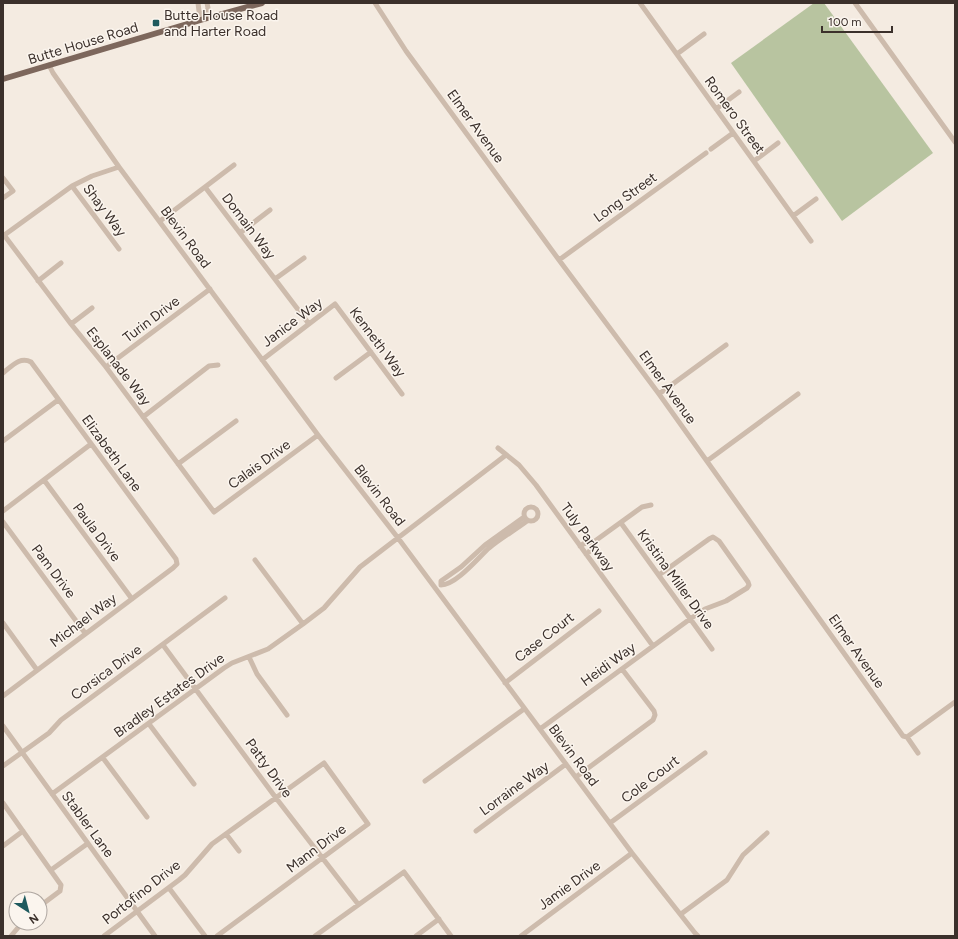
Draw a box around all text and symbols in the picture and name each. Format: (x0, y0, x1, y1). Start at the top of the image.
place label: Butte House Road and Harter Road (164, 7, 278, 40)
scale bar (822, 8, 892, 34)
text: 100 m (828, 15, 862, 29)
marker: Butte House Road and Harter Road (151, 18, 161, 28)
street label: Butte House Road (26, 19, 140, 68)
street label: Romero Street (701, 73, 768, 157)
street label: Elmer Avenue (443, 86, 508, 167)
street label: Long Street (590, 169, 660, 226)
street label: Shay Way (79, 181, 130, 240)
street label: Domain Way (218, 190, 279, 263)
street label: Blevin Road (157, 203, 214, 272)
street label: Turin Drive (120, 292, 183, 346)
street label: Janice Way (259, 294, 326, 351)
street label: Kenneth Way (346, 304, 410, 381)
street label: Esplanade Way (83, 324, 155, 409)
street label: Elmer Avenue (635, 347, 700, 428)
street label: Elizabeth Lane (78, 412, 145, 495)
street label: Calais Drive (225, 436, 294, 493)
street label: Blevin Road (350, 461, 409, 529)
street label: Paula Drive (69, 500, 124, 565)
street label: Tuly Parkway (557, 500, 619, 575)
street label: Kristina Miller Drive (634, 526, 718, 633)
street label: Pam Drive (28, 541, 80, 602)
street label: Michael Way (47, 589, 120, 651)
street label: Case Court (511, 609, 577, 666)
street label: Elmer Avenue (825, 611, 889, 692)
street label: Heidi Way (578, 638, 640, 690)
street label: Corsica Drive (68, 641, 145, 704)
street label: Bradley Estates Drive (111, 649, 228, 741)
street label: Blevin Road (545, 721, 602, 790)
street label: Patty Drive (241, 735, 296, 801)
street label: Cole Court (618, 752, 683, 807)
street label: Lorraine Way (476, 757, 553, 819)
street label: Stabler Lane (58, 788, 118, 861)
street label: Mann Drive (283, 820, 350, 876)
street label: Portofino Drive (99, 856, 184, 928)
street label: Jamie Drive (535, 857, 604, 914)
north arrow (8, 891, 48, 931)
text: N (26, 911, 41, 926)

